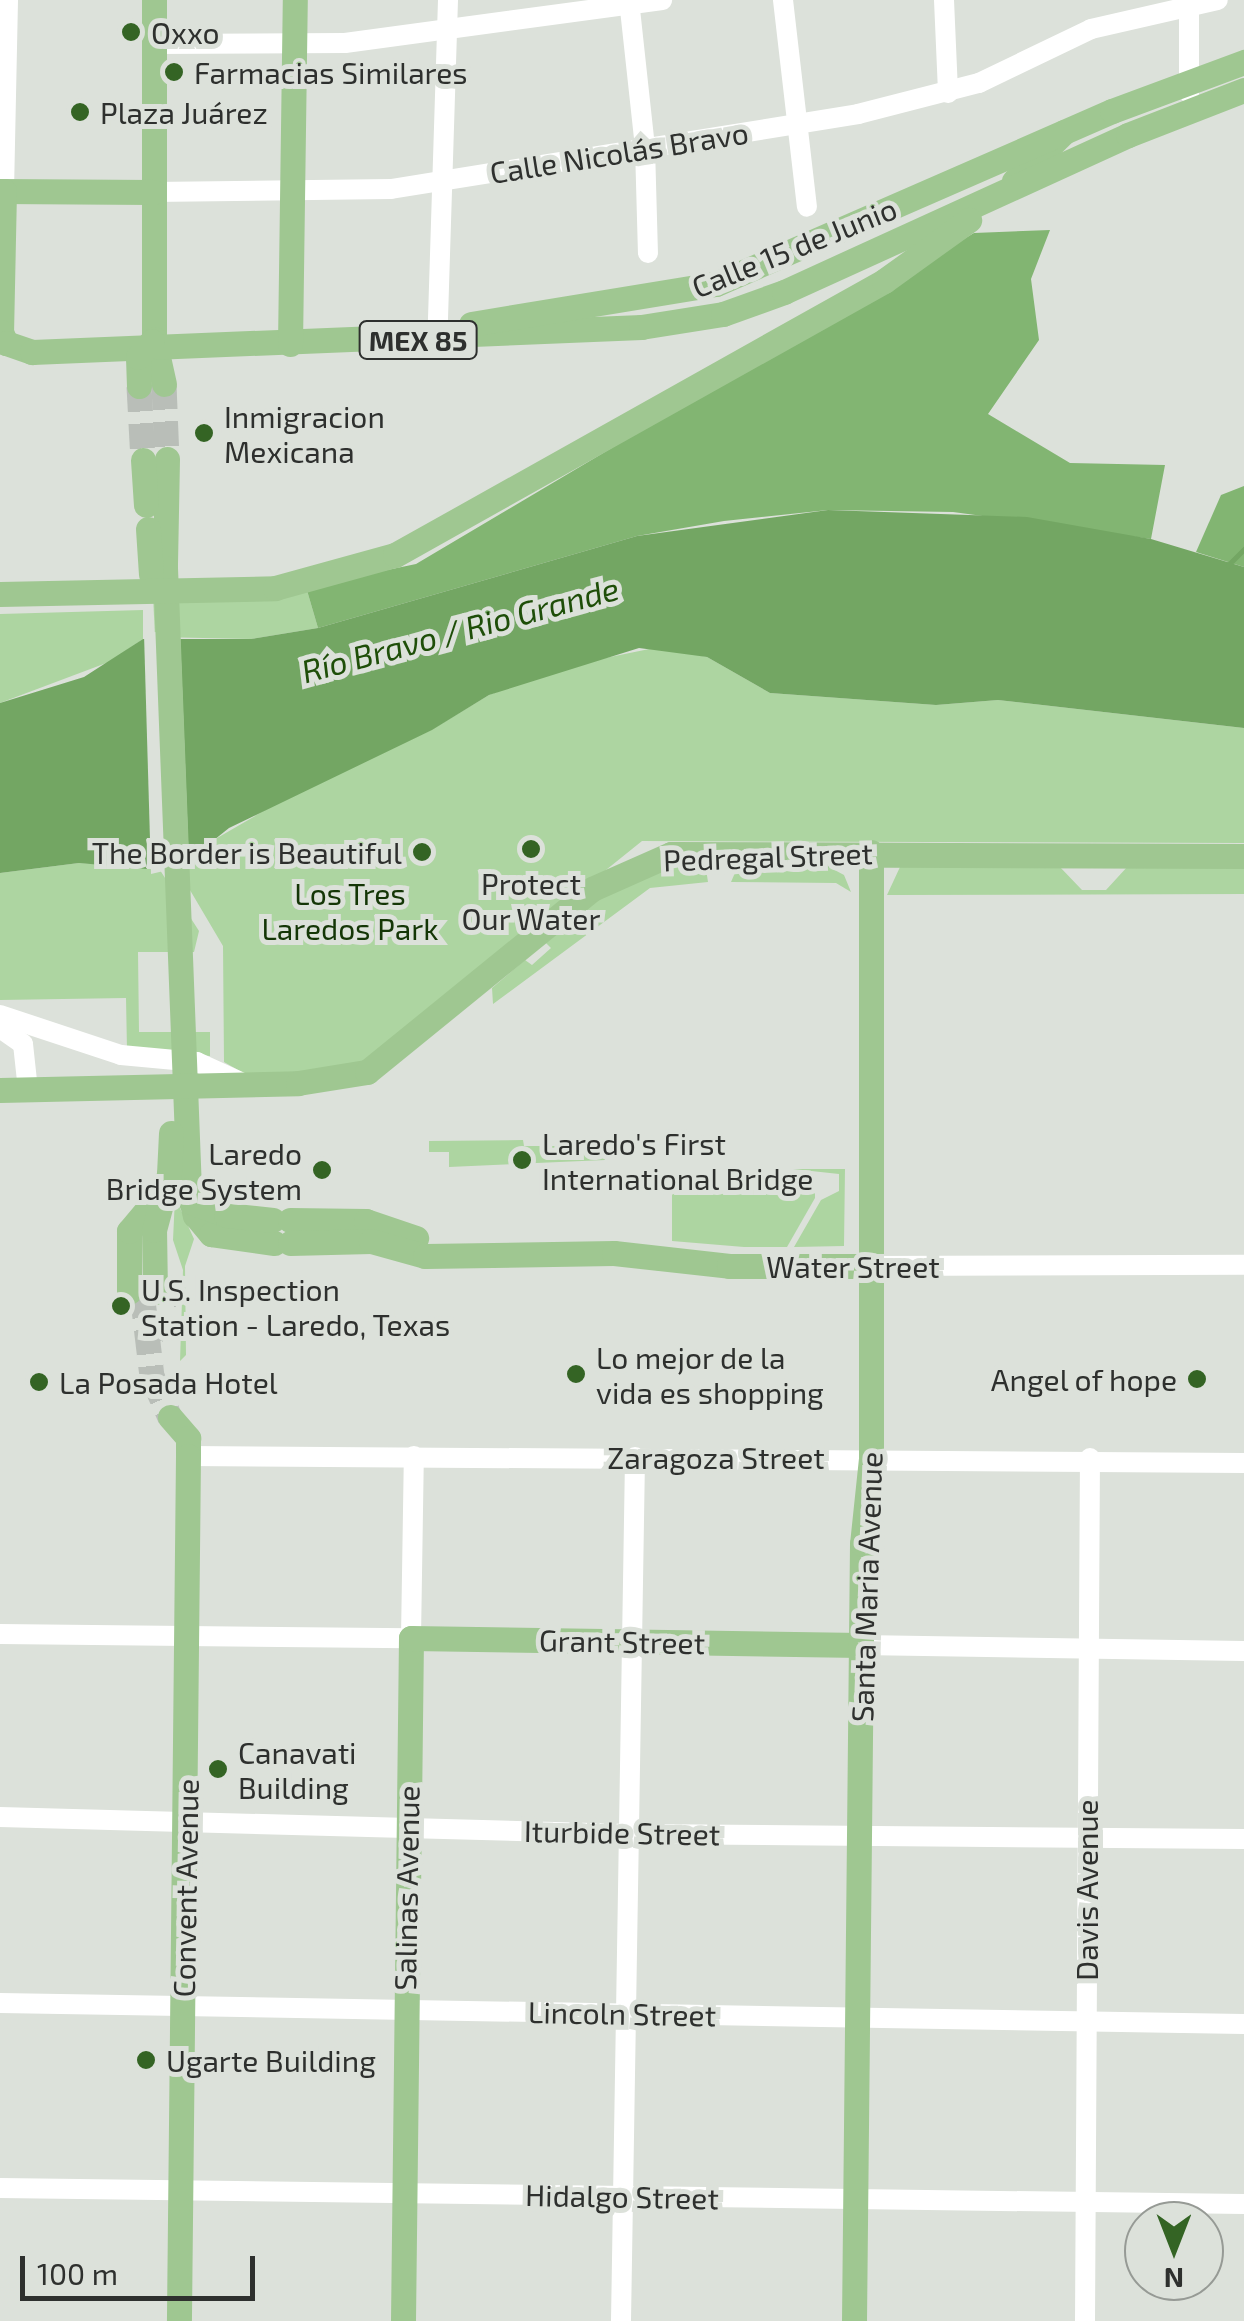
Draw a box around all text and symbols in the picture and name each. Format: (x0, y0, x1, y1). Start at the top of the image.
place label: Oxxo (151, 14, 219, 50)
marker: Oxxo (120, 21, 142, 43)
place label: Farmacias Similares (194, 54, 468, 90)
marker: Farmacias Similares (163, 61, 185, 83)
place label: Plaza Juárez (100, 94, 268, 130)
marker: Plaza Juárez (69, 101, 91, 123)
street label: Calle Nicolás Bravo (487, 114, 751, 190)
street label: Calle 15 de Junio (686, 189, 902, 305)
road number: MEX 85 (358, 317, 478, 363)
place label: Inmigracion Mexicana (224, 398, 385, 468)
marker: Inmigracion Mexicana (193, 422, 215, 444)
water label: Río Bravo / Rio Grande (297, 568, 623, 690)
place label: The Border is Beautiful (91, 834, 402, 870)
street label: Pedregal Street (662, 834, 874, 878)
marker: Protect Our Water (520, 838, 542, 860)
marker: The Border is Beautiful (411, 841, 433, 863)
place label: Protect Our Water (461, 865, 601, 936)
park label: Los Tres Laredos Park (261, 875, 439, 946)
place label: Laredo's First International Bridge (542, 1125, 814, 1196)
place label: Laredo Bridge System (106, 1135, 302, 1206)
marker: Laredo's First International Bridge (511, 1149, 533, 1171)
marker: Laredo Bridge System (311, 1159, 333, 1181)
street label: Water Street (766, 1248, 940, 1284)
place label: U.S. Inspection Station - Laredo, Texas (141, 1271, 451, 1342)
marker: U.S. Inspection Station - Laredo, Texas (110, 1295, 132, 1317)
place label: Lo mejor de la vida es shopping (596, 1339, 824, 1410)
place label: Angel of hope (990, 1361, 1177, 1397)
marker: Lo mejor de la vida es shopping (565, 1363, 587, 1385)
place label: La Posada Hotel (59, 1364, 278, 1400)
marker: Angel of hope (1186, 1368, 1208, 1390)
marker: La Posada Hotel (28, 1371, 50, 1393)
street label: Zaragoza Street (607, 1439, 825, 1475)
street label: Santa Maria Avenue (843, 1451, 889, 1723)
street label: Grant Street (539, 1622, 705, 1660)
place label: Canavati Building (238, 1734, 357, 1804)
marker: Canavati Building (207, 1758, 229, 1780)
street label: Convent Avenue (165, 1778, 205, 1998)
street label: Salinas Avenue (386, 1785, 426, 1991)
street label: Davis Avenue (1068, 1799, 1104, 1981)
street label: Iturbide Street (524, 1812, 720, 1852)
street label: Lincoln Street (528, 1993, 716, 2033)
place label: Ugarte Building (166, 2042, 376, 2078)
marker: Ugarte Building (135, 2049, 157, 2071)
street label: Hidalgo Street (525, 2176, 719, 2216)
north arrow (1124, 2201, 1224, 2301)
scale bar (25, 2236, 260, 2298)
text: 100 m (37, 2255, 118, 2291)
text: N (1164, 2262, 1184, 2296)

